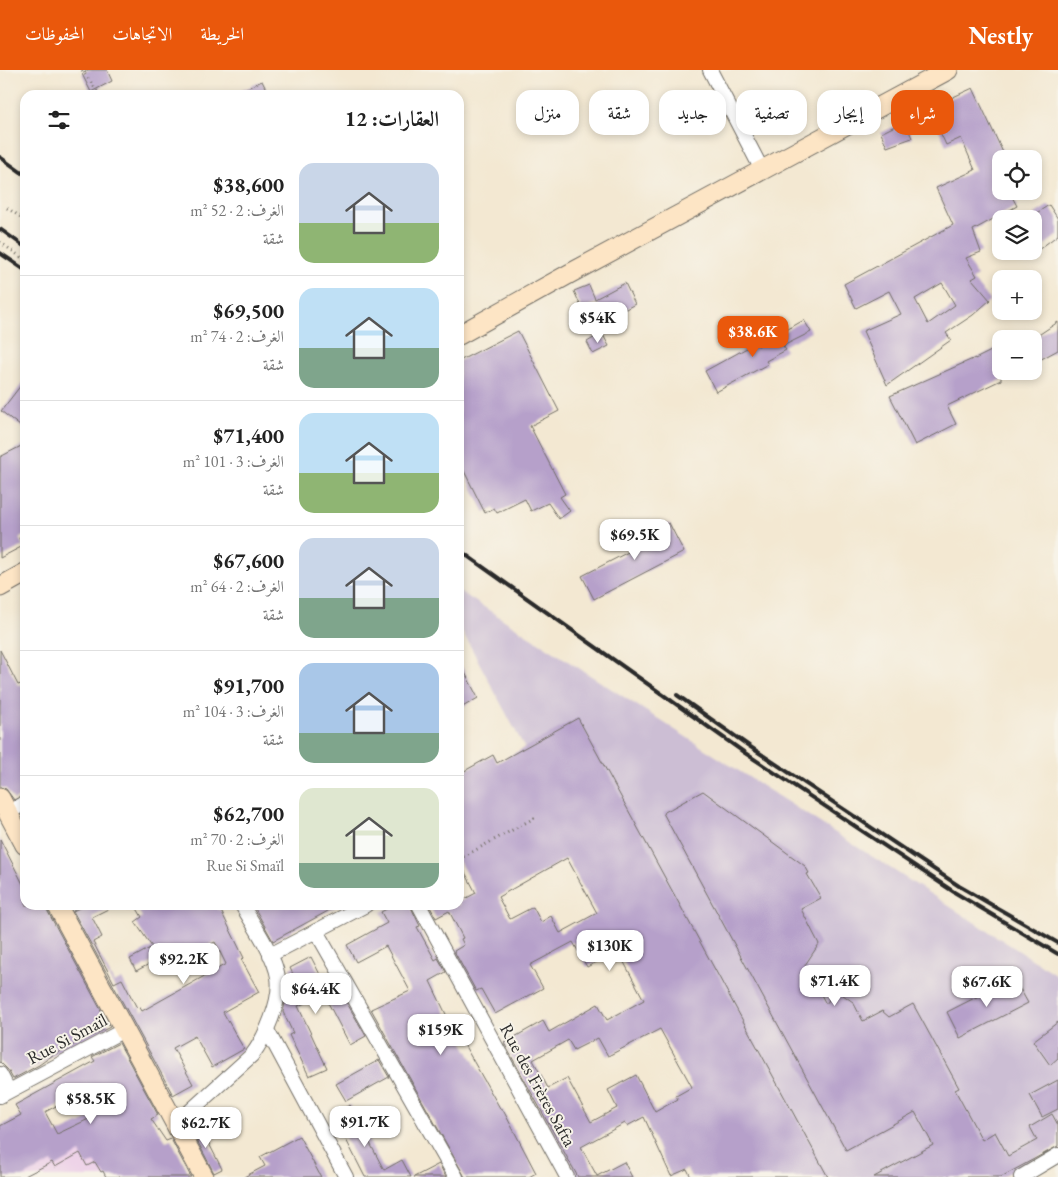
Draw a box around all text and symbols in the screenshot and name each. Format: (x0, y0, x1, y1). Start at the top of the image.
text: Nestly (968, 20, 1033, 51)
text: المحفوظات (25, 22, 84, 45)
text: الاتجاهات (112, 22, 172, 45)
text: الخريطة (200, 22, 244, 45)
chip: منزل (516, 90, 579, 135)
chip: شقة (589, 90, 649, 135)
chip: جديد (659, 90, 726, 135)
chip: تصفية (736, 90, 807, 135)
chip: إيجار (817, 90, 881, 135)
chip: شراء (891, 90, 954, 135)
text: العقارات: 12 (345, 105, 439, 132)
icon: filters (45, 106, 73, 134)
map controls (992, 150, 1042, 380)
button: locate (992, 150, 1042, 200)
text: $38,600 (214, 171, 284, 198)
icon: home (339, 183, 399, 243)
text: الغرف: 2 · 52 m² (190, 200, 284, 221)
button: layers (992, 210, 1042, 260)
text: شقة (263, 228, 284, 249)
button: + (992, 270, 1042, 320)
text: $69,500 (214, 297, 284, 324)
pin: $54K (568, 302, 628, 344)
text: $54K (580, 307, 616, 328)
icon: home (339, 308, 399, 368)
pin: $38.6K (712, 316, 794, 358)
text: $38.6K (729, 321, 777, 342)
text: الغرف: 2 · 74 m² (190, 326, 284, 347)
button: − (992, 330, 1042, 380)
text: شقة (263, 354, 284, 375)
text: $71,400 (214, 422, 284, 449)
icon: home (339, 433, 399, 493)
text: الغرف: 3 · 101 m² (183, 451, 284, 472)
text: شقة (263, 479, 284, 500)
pin: $69.5K (594, 518, 676, 561)
text: $69.5K (611, 524, 659, 545)
text: $67,600 (214, 547, 284, 574)
icon: home (339, 558, 399, 618)
text: الغرف: 2 · 64 m² (190, 576, 284, 597)
text: شقة (263, 604, 284, 625)
text: $91,700 (214, 672, 284, 699)
icon: home (339, 683, 399, 743)
text: الغرف: 3 · 104 m² (183, 701, 284, 722)
text: شقة (263, 729, 284, 750)
text: $62,700 (214, 800, 284, 827)
icon: home (339, 808, 399, 868)
text: الغرف: 2 · 70 m² (190, 829, 284, 850)
text: Rue Si Smaïl (206, 855, 284, 876)
pin: $130K (575, 930, 645, 972)
text: $130K (588, 935, 632, 956)
pin: $92.2K (143, 942, 225, 985)
text: $92.2K (160, 948, 208, 969)
pin: $71.4K (794, 964, 876, 1007)
pin: $67.6K (946, 966, 1028, 1008)
text: $71.4K (811, 970, 859, 991)
text: $67.6K (963, 971, 1011, 992)
pin: $64.4K (275, 972, 357, 1015)
text: $64.4K (292, 978, 340, 999)
street label: Rue Si Smaïl (23, 1008, 111, 1069)
pin: $159K (406, 1014, 476, 1056)
text: $159K (419, 1019, 463, 1040)
street label: Rue des Frères Safta (495, 1019, 582, 1151)
pin: $58.5K (50, 1082, 132, 1125)
text: $58.5K (67, 1088, 115, 1109)
pin: $62.7K (165, 1106, 247, 1149)
pin: $91.7K (324, 1106, 406, 1148)
text: $91.7K (341, 1111, 389, 1132)
text: $62.7K (182, 1112, 230, 1133)

